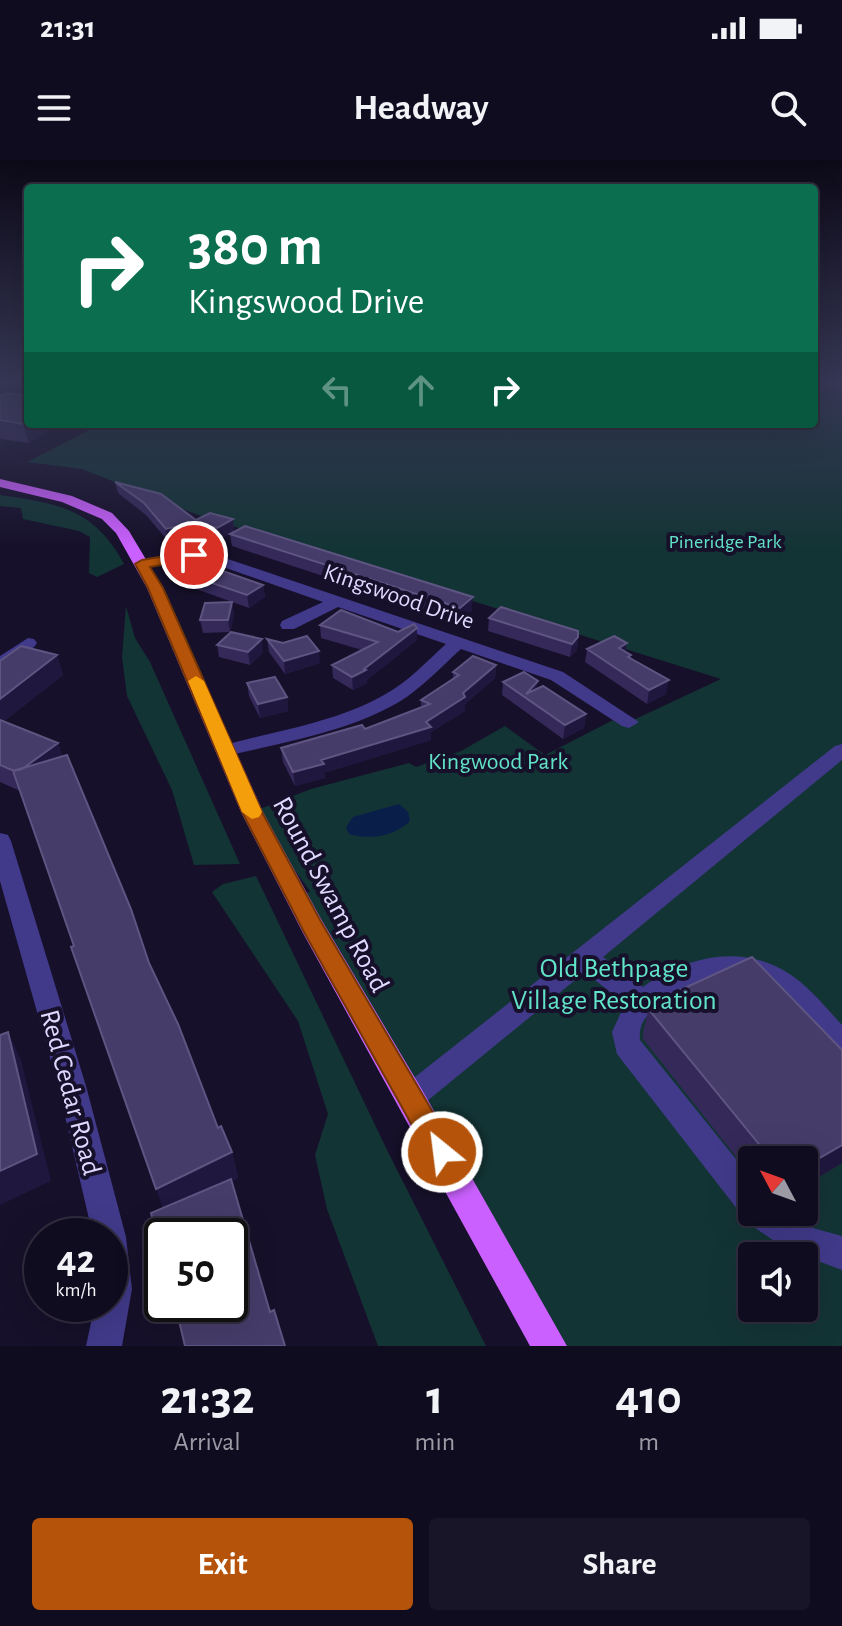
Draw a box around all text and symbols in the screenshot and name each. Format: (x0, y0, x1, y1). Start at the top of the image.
text: 21:31 (40, 13, 96, 43)
icon: menu (32, 86, 76, 130)
icon: search (766, 86, 810, 130)
text: Headway (353, 90, 489, 126)
icon: right (56, 216, 160, 320)
text: 380 m (188, 219, 323, 275)
text: Kingswood Drive (188, 284, 424, 320)
icon: left (315, 368, 359, 412)
icon: ahead (399, 368, 443, 412)
icon: right (483, 368, 527, 412)
pin (160, 521, 228, 589)
park label: Pineridge Park (668, 532, 782, 552)
icon: arrive (172, 533, 216, 577)
street label: Kingswood Drive (320, 560, 477, 634)
park label: Kingwood Park (428, 750, 568, 774)
street label: Round Swamp Road (267, 793, 393, 997)
park label: Old Bethpage Village Restoration (511, 955, 717, 1015)
street label: Red Cedar Road (35, 1007, 106, 1178)
position arrow (400, 1110, 484, 1194)
north arrow (738, 1146, 818, 1226)
map controls (738, 1146, 818, 1322)
speed limit sign: 50 (144, 1218, 248, 1322)
text: 42 (57, 1240, 95, 1280)
button: sound (738, 1242, 818, 1322)
text: km/h (55, 1280, 97, 1300)
text: 21:32 (160, 1375, 254, 1423)
text: 1 (426, 1375, 443, 1423)
text: 410 (615, 1375, 682, 1423)
text: Arrival (174, 1429, 241, 1455)
text: min (415, 1429, 455, 1455)
text: m (638, 1429, 659, 1455)
button: Exit (32, 1518, 413, 1610)
button: Share (429, 1518, 810, 1610)

